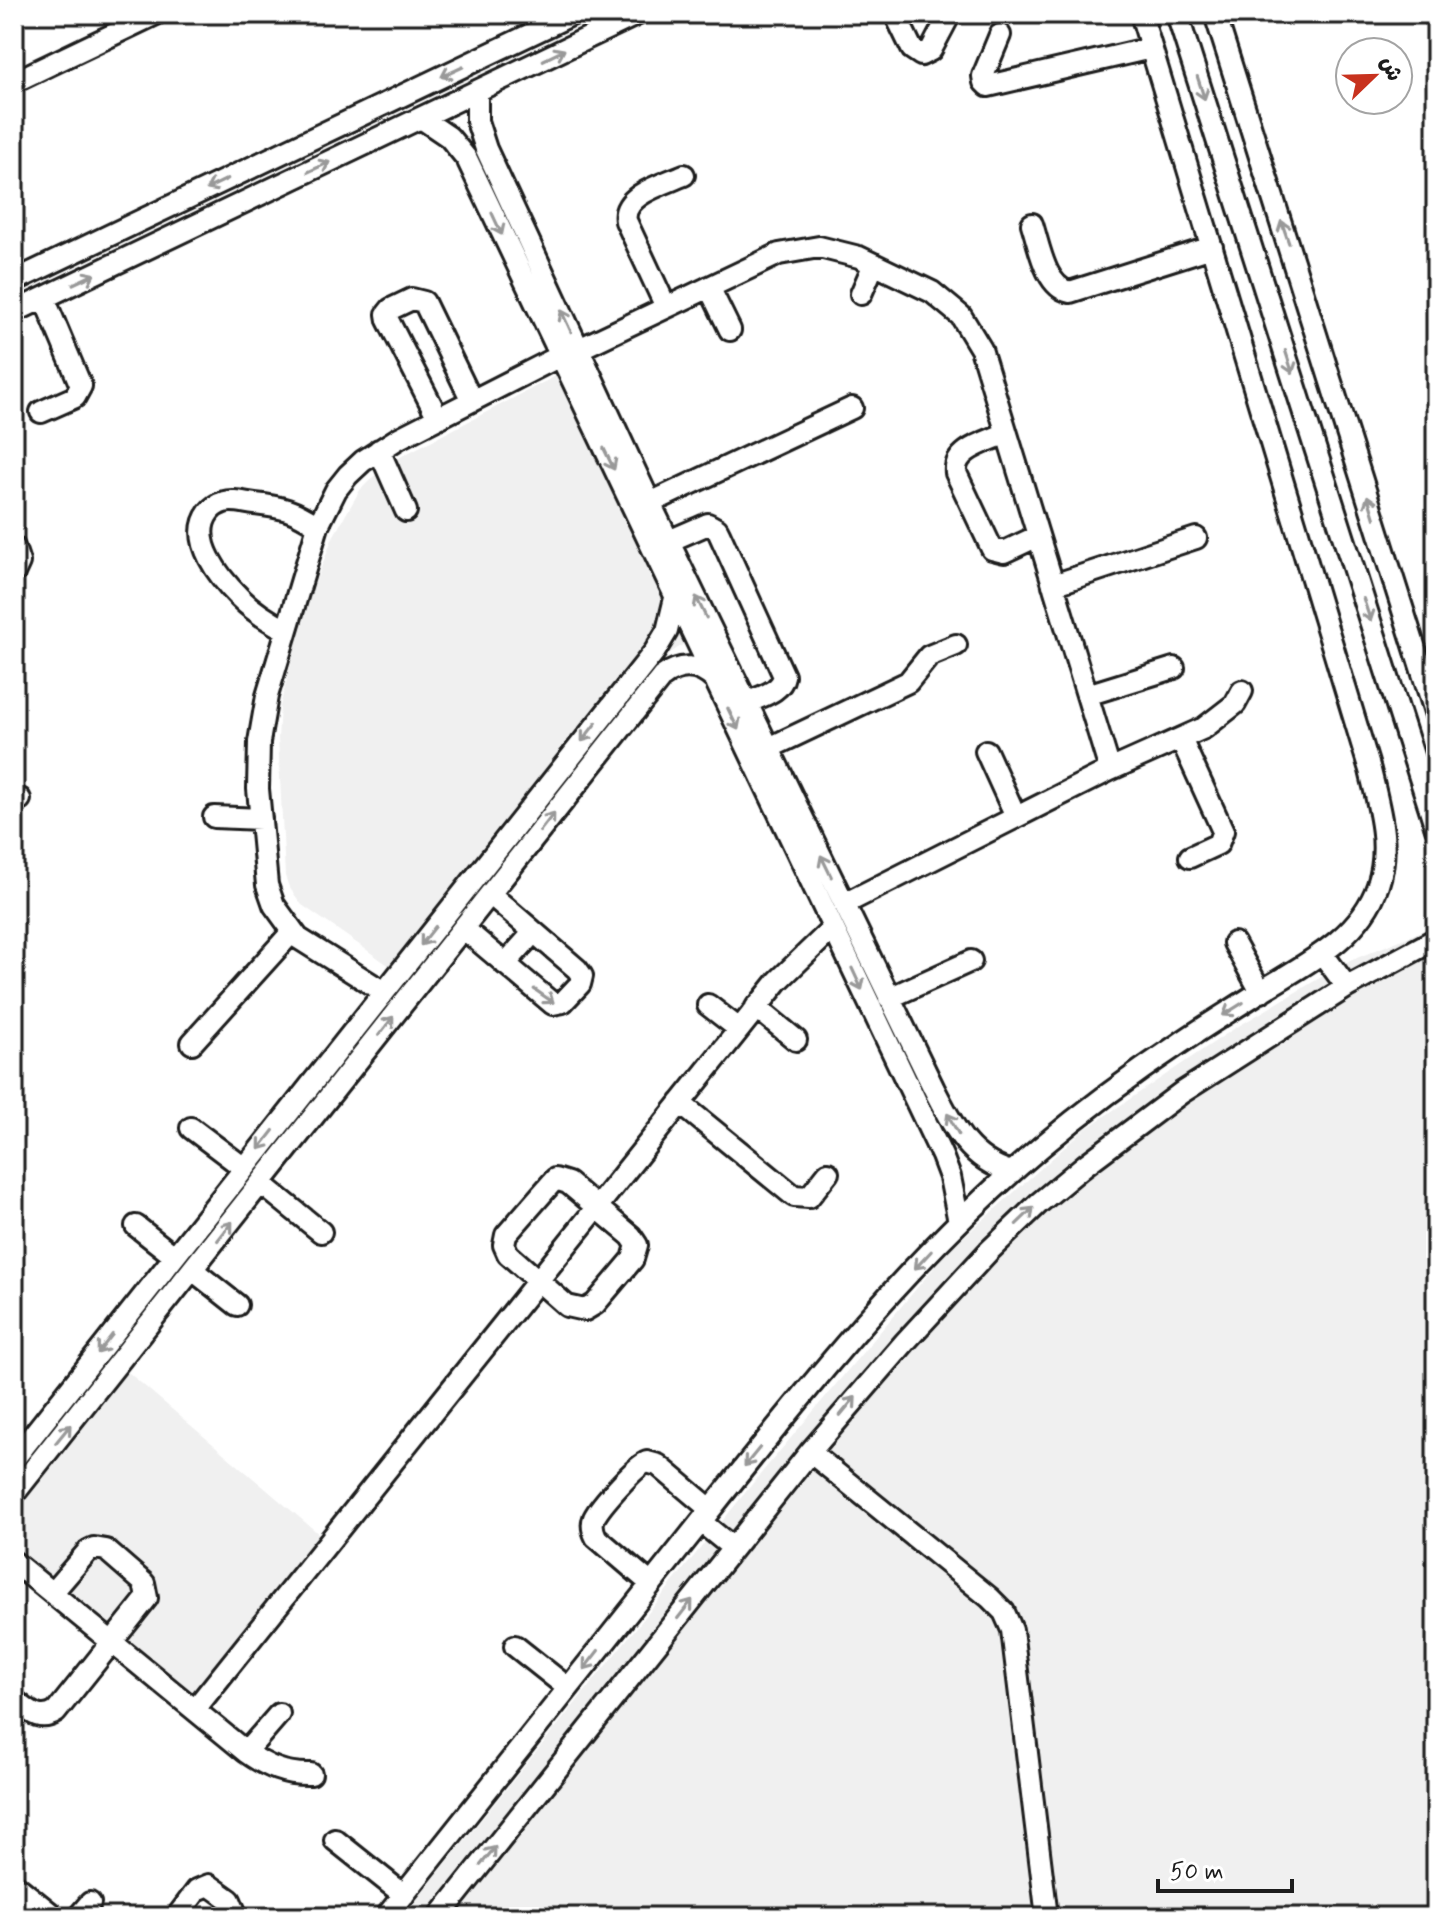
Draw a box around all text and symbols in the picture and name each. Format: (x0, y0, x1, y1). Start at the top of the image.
north arrow (1334, 36, 1414, 116)
one-way arrow (542, 47, 566, 62)
text: ش (1373, 52, 1408, 86)
one-way arrow (440, 65, 464, 80)
one-way arrow (1194, 76, 1209, 101)
one-way arrow (307, 159, 331, 174)
one-way arrow (205, 177, 229, 192)
one-way arrow (490, 212, 505, 236)
one-way arrow (1276, 220, 1291, 245)
one-way arrow (72, 271, 96, 286)
one-way arrow (558, 309, 573, 333)
one-way arrow (1282, 349, 1297, 375)
one-way arrow (602, 447, 617, 471)
one-way arrow (1363, 495, 1377, 520)
one-way arrow (693, 595, 708, 619)
one-way arrow (1360, 597, 1375, 623)
one-way arrow (726, 706, 741, 730)
one-way arrow (581, 721, 598, 742)
one-way arrow (538, 812, 555, 833)
one-way arrow (818, 854, 833, 878)
one-way arrow (419, 925, 437, 946)
one-way arrow (850, 966, 865, 990)
one-way arrow (533, 988, 555, 1004)
one-way arrow (1222, 1001, 1244, 1018)
one-way arrow (377, 1016, 395, 1037)
one-way arrow (944, 1113, 960, 1137)
one-way arrow (258, 1129, 275, 1150)
one-way arrow (1015, 1207, 1035, 1226)
one-way arrow (217, 1220, 234, 1242)
one-way arrow (914, 1250, 933, 1270)
one-way arrow (96, 1333, 114, 1354)
one-way arrow (839, 1397, 857, 1417)
one-way arrow (54, 1424, 72, 1444)
one-way arrow (744, 1446, 762, 1467)
one-way arrow (676, 1599, 693, 1620)
one-way arrow (582, 1649, 599, 1670)
scale bar (1158, 1843, 1292, 1893)
one-way arrow (479, 1846, 497, 1867)
text: 50 m (1170, 1857, 1224, 1888)

